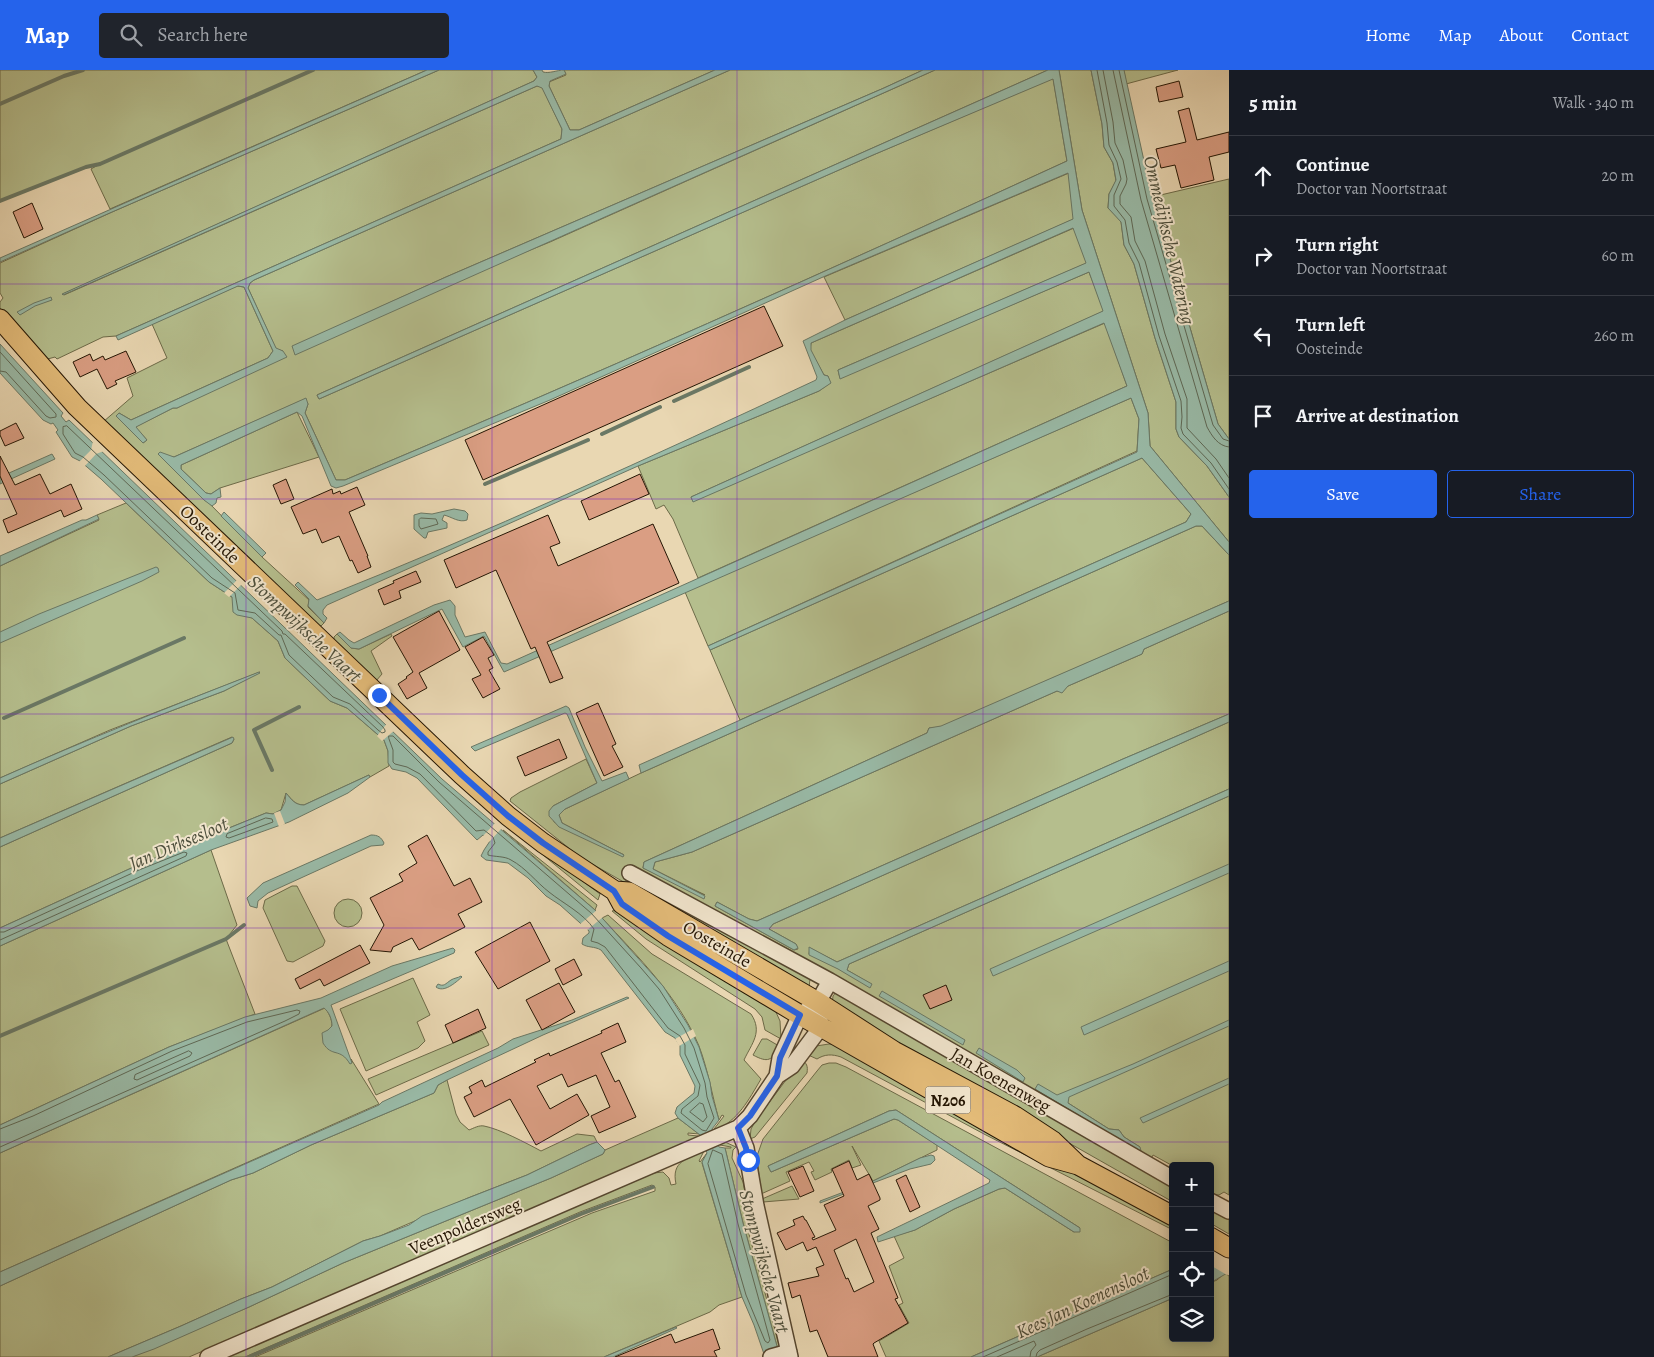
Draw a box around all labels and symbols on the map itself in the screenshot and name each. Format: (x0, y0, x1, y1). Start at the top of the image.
water label: Ommedijksche Watering (1137, 153, 1201, 328)
street label: Oosteinde (175, 499, 245, 569)
water label: Stompwijksche Vaart (242, 569, 368, 689)
route end (368, 684, 391, 707)
water label: Jan Dirksesloot (124, 811, 233, 877)
street label: Oosteinde (678, 915, 756, 973)
street label: Jan Koenenweg (947, 1042, 1055, 1118)
road number: N206 (926, 1086, 970, 1114)
route start (737, 1149, 760, 1172)
water label: Stompwijksche Vaart (732, 1187, 796, 1337)
street label: Veenpoldersweg (404, 1192, 525, 1261)
water label: Kees Jan Koenensloot (1012, 1260, 1155, 1345)

